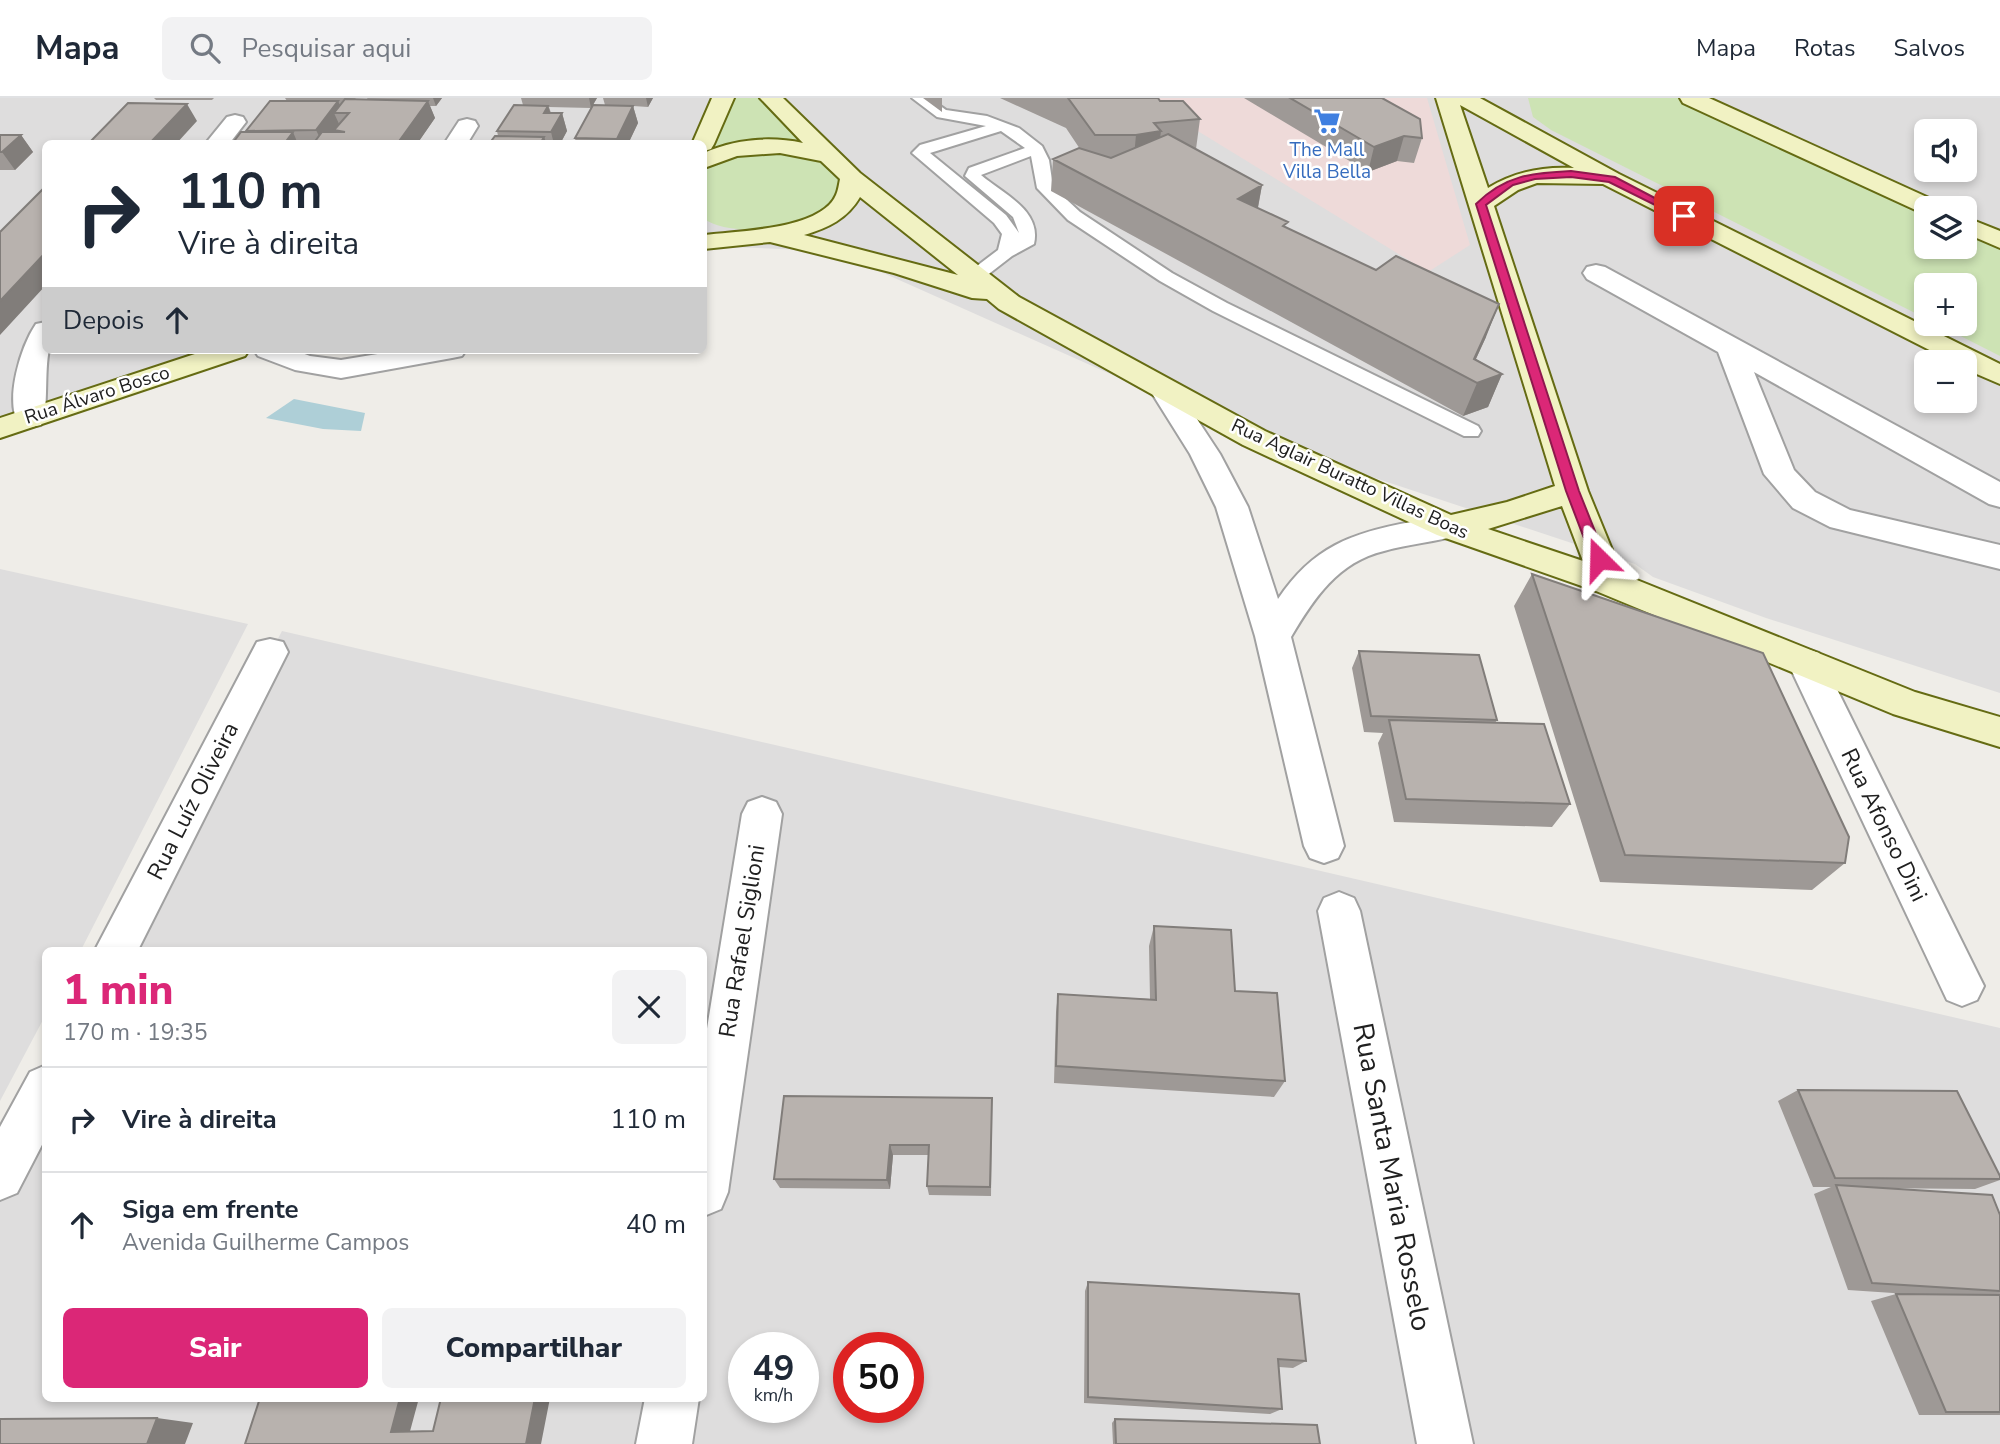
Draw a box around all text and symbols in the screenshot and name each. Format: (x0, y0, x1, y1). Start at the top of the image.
search box (162, 17, 652, 80)
text: Mapa (35, 26, 120, 71)
icon: search (186, 29, 224, 67)
text: Pesquisar aqui (242, 31, 411, 66)
text: Mapa (1696, 32, 1756, 64)
text: Rotas (1794, 32, 1856, 64)
text: Salvos (1894, 32, 1965, 64)
supermarket icon: The Mall Villa Bella (1312, 106, 1342, 136)
map controls (1914, 119, 1977, 413)
button: sound (1914, 119, 1977, 182)
place label: The Mall Villa Bella (1282, 137, 1371, 185)
text: 110 m (178, 158, 322, 225)
icon: right (63, 168, 154, 259)
pin (1654, 186, 1714, 246)
button: layers (1914, 196, 1977, 259)
icon: arrive (1665, 197, 1703, 235)
text: Vire à direita (178, 222, 359, 265)
button: + (1914, 273, 1977, 336)
icon: ahead (158, 301, 196, 339)
text: Depois (63, 303, 144, 338)
button: − (1914, 350, 1977, 413)
street label: Rua Álvaro Bosco (21, 359, 173, 431)
street label: Rua Aglair Buratto Villas Boas (1227, 412, 1473, 546)
position arrow (1562, 522, 1636, 596)
street label: Rua Luíz Oliveira (140, 717, 246, 885)
street label: Rua Afonso Dini (1834, 743, 1934, 907)
street label: Rua Rafael Siglioni (711, 842, 773, 1040)
text: 1 min (63, 962, 173, 1019)
button: close (612, 970, 686, 1044)
text: 170 m · 19:35 (63, 1017, 208, 1048)
street label: Rua Santa Maria Rosselo (1343, 1020, 1441, 1334)
icon: right (63, 1101, 101, 1139)
text: Vire à direita (122, 1102, 277, 1137)
text: 110 m (610, 1102, 686, 1137)
text: Siga em frente (122, 1192, 299, 1227)
icon: ahead (63, 1206, 101, 1244)
text: 40 m (626, 1207, 686, 1242)
text: Avenida Guilherme Campos (122, 1227, 409, 1258)
button: Sair (63, 1308, 368, 1388)
button: Compartilhar (382, 1308, 686, 1388)
speed limit sign: 50 (833, 1332, 924, 1423)
text: 49 (752, 1345, 795, 1392)
text: km/h (754, 1383, 793, 1407)

